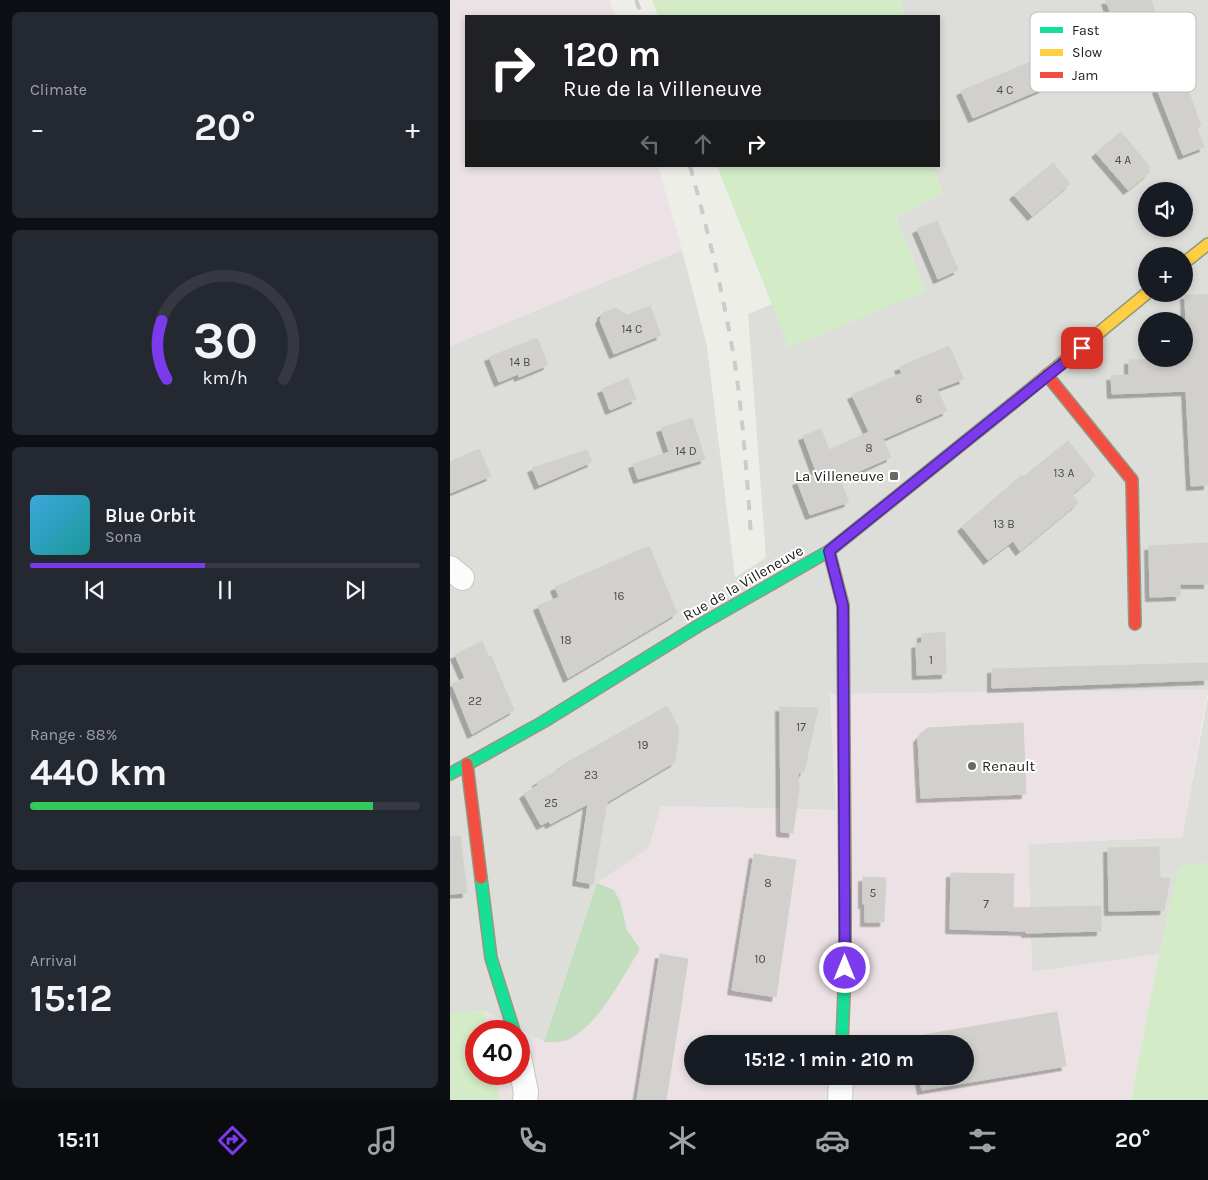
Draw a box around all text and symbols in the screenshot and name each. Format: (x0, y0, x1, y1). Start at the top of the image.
legend (1030, 12, 1196, 92)
text: Fast (1072, 22, 1099, 39)
text: 120 m (563, 34, 661, 75)
icon: right (480, 35, 545, 100)
text: Slow (1072, 44, 1102, 61)
text: Jam (1072, 67, 1098, 84)
text: Rue de la Villeneuve (563, 76, 762, 102)
text: Climate (30, 80, 87, 99)
house number: 4 C (997, 83, 1013, 97)
text: 20° (194, 105, 256, 150)
text: − (30, 112, 45, 145)
text: + (405, 112, 420, 145)
icon: left (636, 130, 664, 158)
icon: ahead (689, 130, 717, 158)
icon: right (742, 130, 770, 158)
house number: 4 A (1115, 153, 1131, 167)
map controls (1138, 182, 1193, 367)
button: sound (1138, 182, 1193, 237)
button: + (1138, 247, 1193, 302)
text: 30 (192, 310, 258, 371)
button: − (1138, 312, 1193, 367)
house number: 14 C (622, 322, 642, 336)
pin (1061, 327, 1103, 369)
icon: arrive (1068, 334, 1096, 362)
house number: 14 B (510, 355, 530, 369)
text: km/h (202, 368, 248, 389)
house number: 6 (916, 392, 923, 406)
house number: 8 (865, 441, 873, 455)
house number: 14 D (675, 444, 697, 458)
house number: 13 A (1054, 466, 1075, 480)
place label: La Villeneuve (795, 467, 884, 485)
marker: La Villeneuve (888, 470, 900, 482)
text: Blue Orbit (105, 505, 196, 527)
house number: 13 B (993, 517, 1015, 531)
text: Sona (105, 527, 142, 546)
street label: Rue de la Villeneuve (680, 541, 806, 625)
icon: previous (81, 576, 109, 604)
icon: pause (211, 576, 239, 604)
icon: next (341, 576, 369, 604)
house number: 16 (614, 589, 625, 603)
house number: 18 (560, 633, 572, 647)
house number: 1 (929, 653, 933, 667)
house number: 22 (468, 694, 482, 708)
house number: 17 (796, 720, 806, 734)
text: Range · 88% (30, 725, 117, 744)
house number: 19 (638, 738, 648, 752)
text: 440 km (30, 750, 167, 795)
place label: Renault (982, 757, 1035, 775)
marker: Renault (966, 760, 978, 772)
house number: 23 (584, 768, 598, 782)
house number: 25 (544, 796, 558, 810)
house number: 8 (764, 876, 772, 890)
house number: 5 (870, 886, 877, 900)
house number: 7 (983, 897, 989, 911)
position arrow (818, 941, 870, 993)
text: Arrival (30, 951, 77, 970)
house number: 10 (754, 952, 766, 966)
text: 15:12 (30, 976, 112, 1021)
speed limit sign: 40 (465, 1020, 530, 1085)
text: 15:12 · 1 min · 210 m (744, 1049, 914, 1071)
icon: directions (215, 1123, 250, 1158)
icon: music (365, 1123, 400, 1158)
icon: phone (515, 1123, 550, 1158)
icon: climate (665, 1123, 700, 1158)
icon: car (815, 1123, 850, 1158)
icon: filters (965, 1123, 1000, 1158)
text: 15:11 (57, 1127, 100, 1153)
text: 20° (1115, 1127, 1150, 1153)

